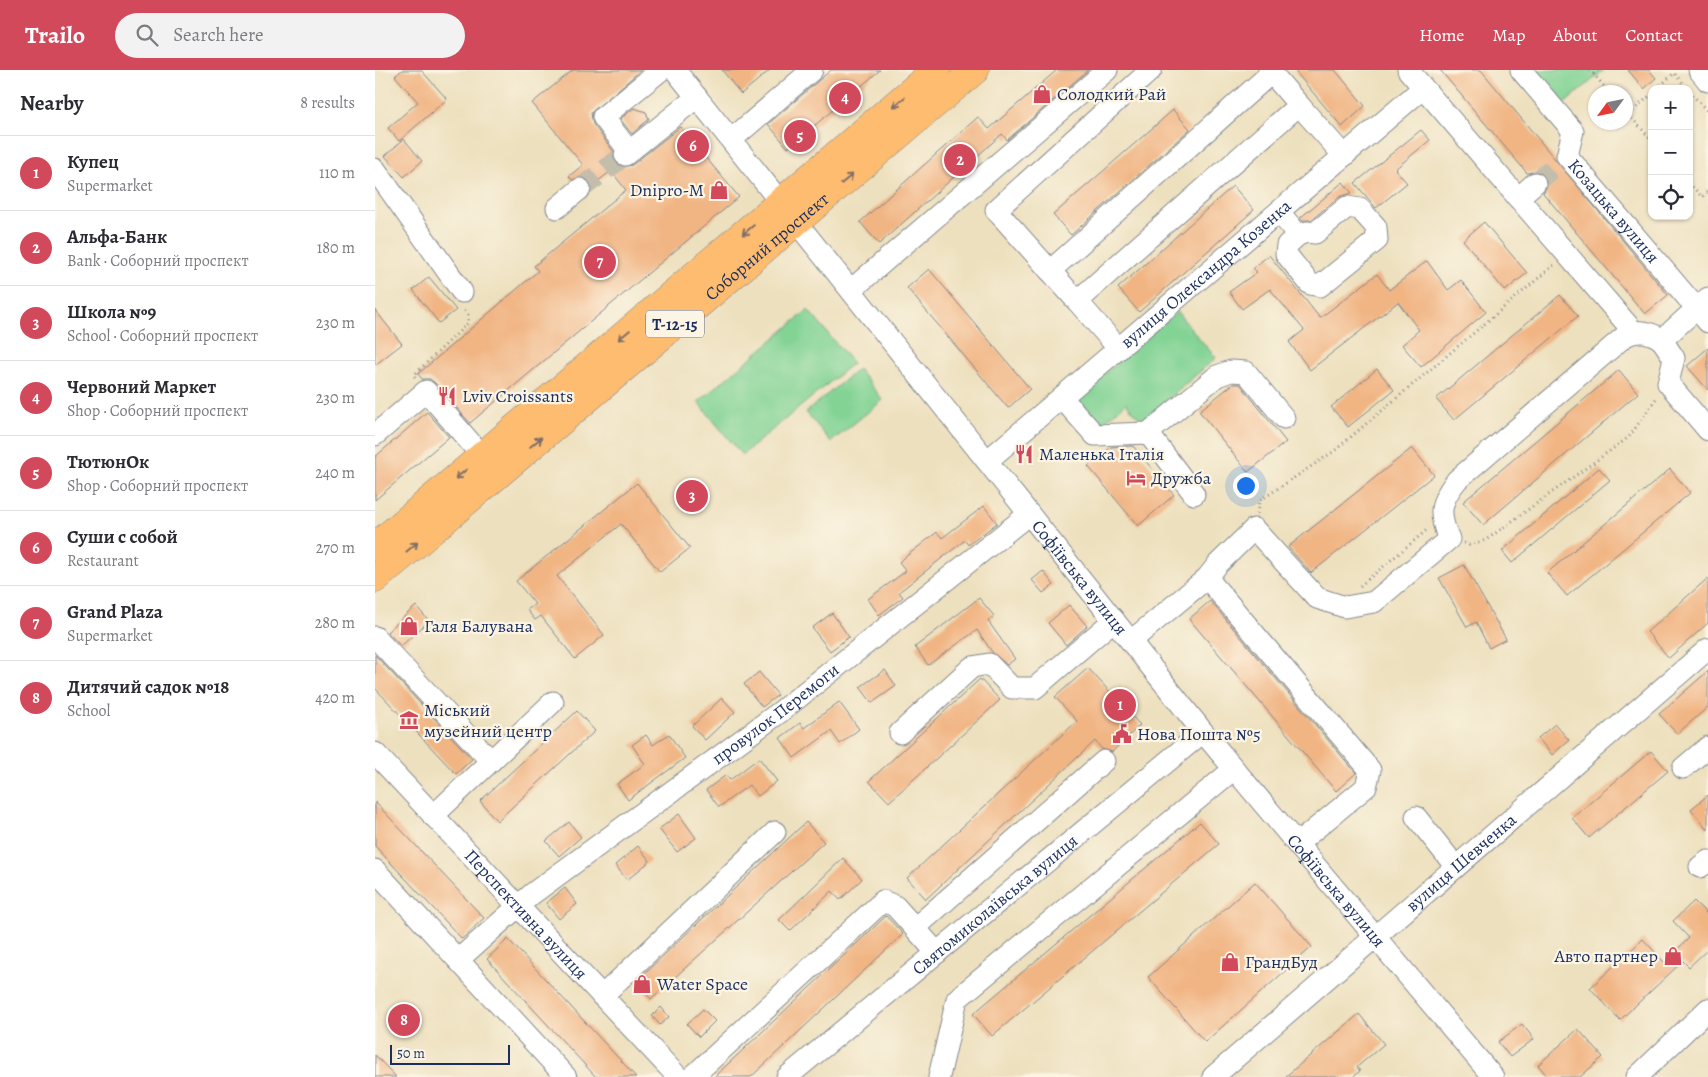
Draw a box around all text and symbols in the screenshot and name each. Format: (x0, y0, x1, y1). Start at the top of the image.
search box (115, 13, 465, 58)
text: Trailo (25, 19, 85, 51)
icon: search (133, 21, 161, 49)
text: Search here (173, 22, 264, 48)
text: Home (1419, 23, 1464, 47)
text: Map (1492, 23, 1525, 47)
text: About (1553, 23, 1597, 47)
text: Contact (1625, 23, 1683, 47)
pin: 4 (829, 79, 861, 117)
place label: Солодкий Рай (1057, 82, 1166, 106)
shop icon: Солодкий Рай (1031, 83, 1053, 105)
north arrow (1588, 85, 1633, 130)
map controls (1648, 85, 1693, 220)
button: + (1648, 85, 1693, 130)
text: Nearby (20, 89, 83, 117)
text: 8 results (300, 92, 355, 114)
one-way arrow (892, 96, 905, 107)
pin: 5 (784, 117, 816, 155)
pin: 6 (677, 127, 709, 165)
button: − (1648, 130, 1693, 175)
pin: 2 (944, 141, 976, 179)
text: Купец (67, 149, 119, 175)
street label: Козацька вулиця (1563, 154, 1665, 268)
text: 1 (33, 162, 39, 184)
text: 110 m (319, 162, 355, 184)
one-way arrow (840, 173, 853, 184)
text: Supermarket (67, 175, 153, 197)
button: locate (1648, 175, 1693, 220)
place label: Dnipro-M (630, 178, 704, 202)
shop icon: Dnipro-M (708, 179, 730, 201)
street label: Соборний проспект (700, 187, 834, 306)
street label: вулиця Олександра Козенка (1115, 193, 1297, 354)
text: Альфа-Банк (67, 224, 167, 250)
one-way arrow (742, 224, 755, 235)
text: 2 (32, 237, 40, 259)
text: 180 m (317, 237, 355, 259)
pin: 7 (584, 243, 616, 281)
text: Bank · Соборний проспект (67, 250, 249, 272)
text: Школа №9 (67, 299, 156, 325)
road number: Т-12-15 (646, 310, 704, 338)
text: 3 (33, 312, 39, 334)
text: 230 m (316, 312, 355, 334)
text: School · Соборний проспект (67, 325, 258, 347)
one-way arrow (618, 329, 631, 341)
text: Червоний Маркет (67, 374, 216, 400)
place label: Lviv Croissants (462, 384, 573, 408)
restaurant icon: Lviv Croissants (436, 385, 458, 407)
text: 4 (32, 387, 40, 409)
text: 230 m (316, 387, 355, 409)
text: Shop · Соборний проспект (67, 400, 248, 422)
one-way arrow (529, 437, 542, 448)
place label: Маленька Італія (1039, 442, 1164, 466)
restaurant icon: Маленька Італія (1013, 443, 1035, 465)
text: ТютюнОк (67, 449, 149, 475)
text: 5 (33, 462, 39, 484)
text: 240 m (315, 462, 355, 484)
place label: Дружба (1151, 466, 1212, 490)
hotel icon: Дружба (1125, 467, 1147, 489)
one-way arrow (454, 468, 467, 480)
your location (1233, 473, 1259, 499)
text: Shop · Соборний проспект (67, 475, 248, 497)
pin: 3 (676, 477, 708, 515)
street label: Софіївська вулиця (1026, 515, 1133, 640)
text: Суши с собой (67, 524, 178, 550)
text: 6 (32, 537, 40, 559)
text: 270 m (316, 537, 355, 559)
one-way arrow (406, 542, 419, 553)
text: Restaurant (67, 550, 139, 572)
text: Grand Plaza (67, 599, 163, 625)
text: 7 (33, 612, 39, 634)
text: 280 m (315, 612, 355, 634)
place label: Галя Балувана (424, 614, 534, 638)
shop icon: Галя Балувана (398, 615, 420, 637)
text: Supermarket (67, 625, 153, 647)
street label: провулок Перемоги (707, 658, 844, 770)
text: Дитячий садок №18 (67, 674, 229, 700)
pin: 1 (1104, 686, 1136, 724)
text: 8 (32, 687, 40, 709)
text: 420 m (315, 687, 355, 709)
place label: Міський музейний центр (424, 698, 552, 743)
text: School (67, 700, 110, 722)
museum icon: Міський музейний центр (398, 709, 420, 731)
place label: Нова Пошта №5 (1137, 722, 1261, 746)
public building icon: Нова Пошта №5 (1111, 723, 1133, 745)
street label: вулиця Шевченка (1401, 808, 1522, 917)
street label: Святомиколаївська вулиця (907, 829, 1083, 980)
street label: Софіївська вулиця (1282, 829, 1391, 952)
street label: Перспективна вулиця (459, 844, 593, 985)
place label: Авто партнер (1554, 944, 1658, 968)
shop icon: Авто партнер (1662, 945, 1684, 967)
place label: ГрандБуд (1245, 950, 1318, 974)
shop icon: ГрандБуд (1219, 951, 1241, 973)
place label: Water Space (656, 972, 748, 996)
shop icon: Water Space (631, 973, 653, 995)
pin: 8 (388, 1001, 420, 1039)
scale bar (390, 1042, 510, 1065)
text: 50 m (397, 1044, 425, 1063)

